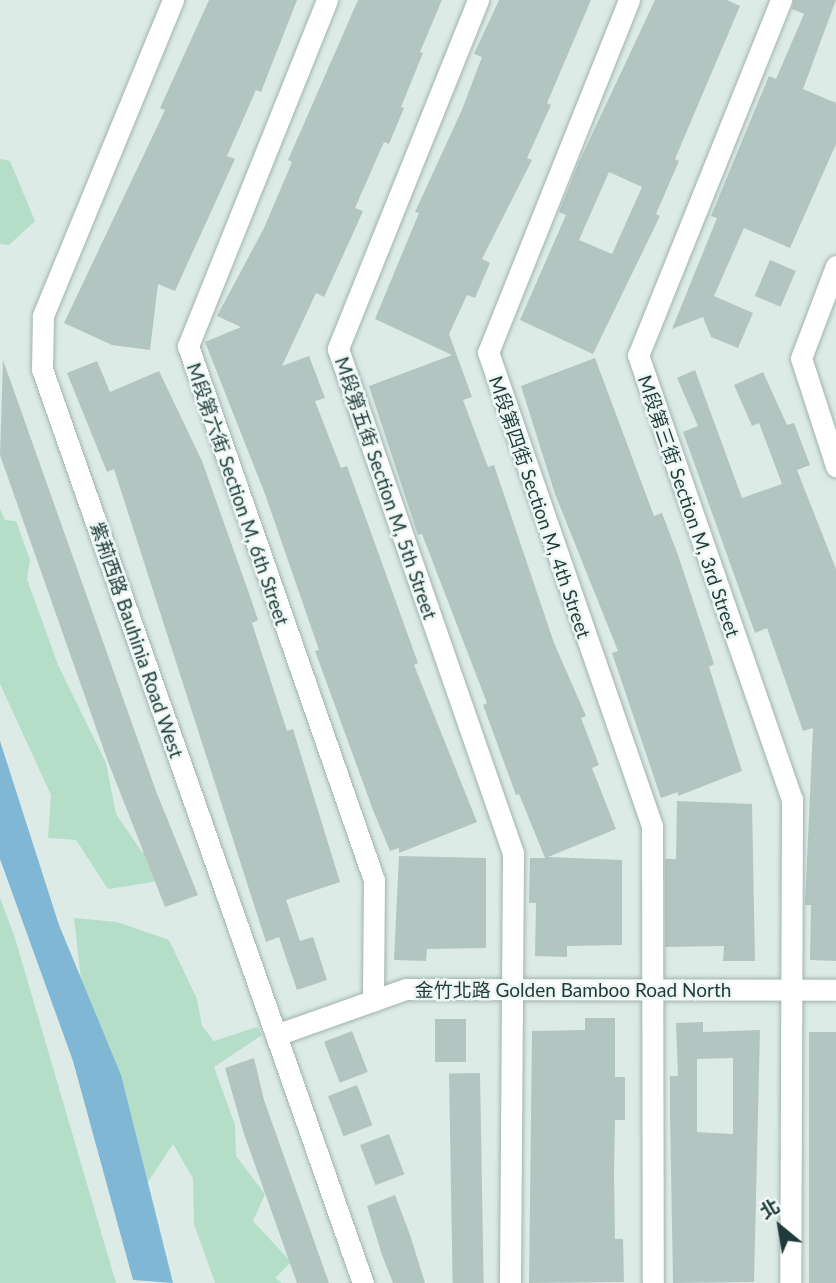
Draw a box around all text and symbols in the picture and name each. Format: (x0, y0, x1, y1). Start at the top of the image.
street label: M段第五街 Section M, 5th Street (330, 354, 442, 622)
street label: M段第六街 Section M, 6th Street (182, 360, 294, 628)
street label: M段第三街 Section M, 3rd Street (633, 372, 745, 640)
street label: M段第四街 Section M, 4th Street (484, 373, 596, 641)
street label: 紫荊西路 Bauhinia Road West (86, 519, 188, 761)
street label: 金竹北路 Golden Bamboo Road North (415, 979, 731, 1001)
north arrow (745, 1192, 815, 1262)
text: 北 (755, 1194, 783, 1223)

